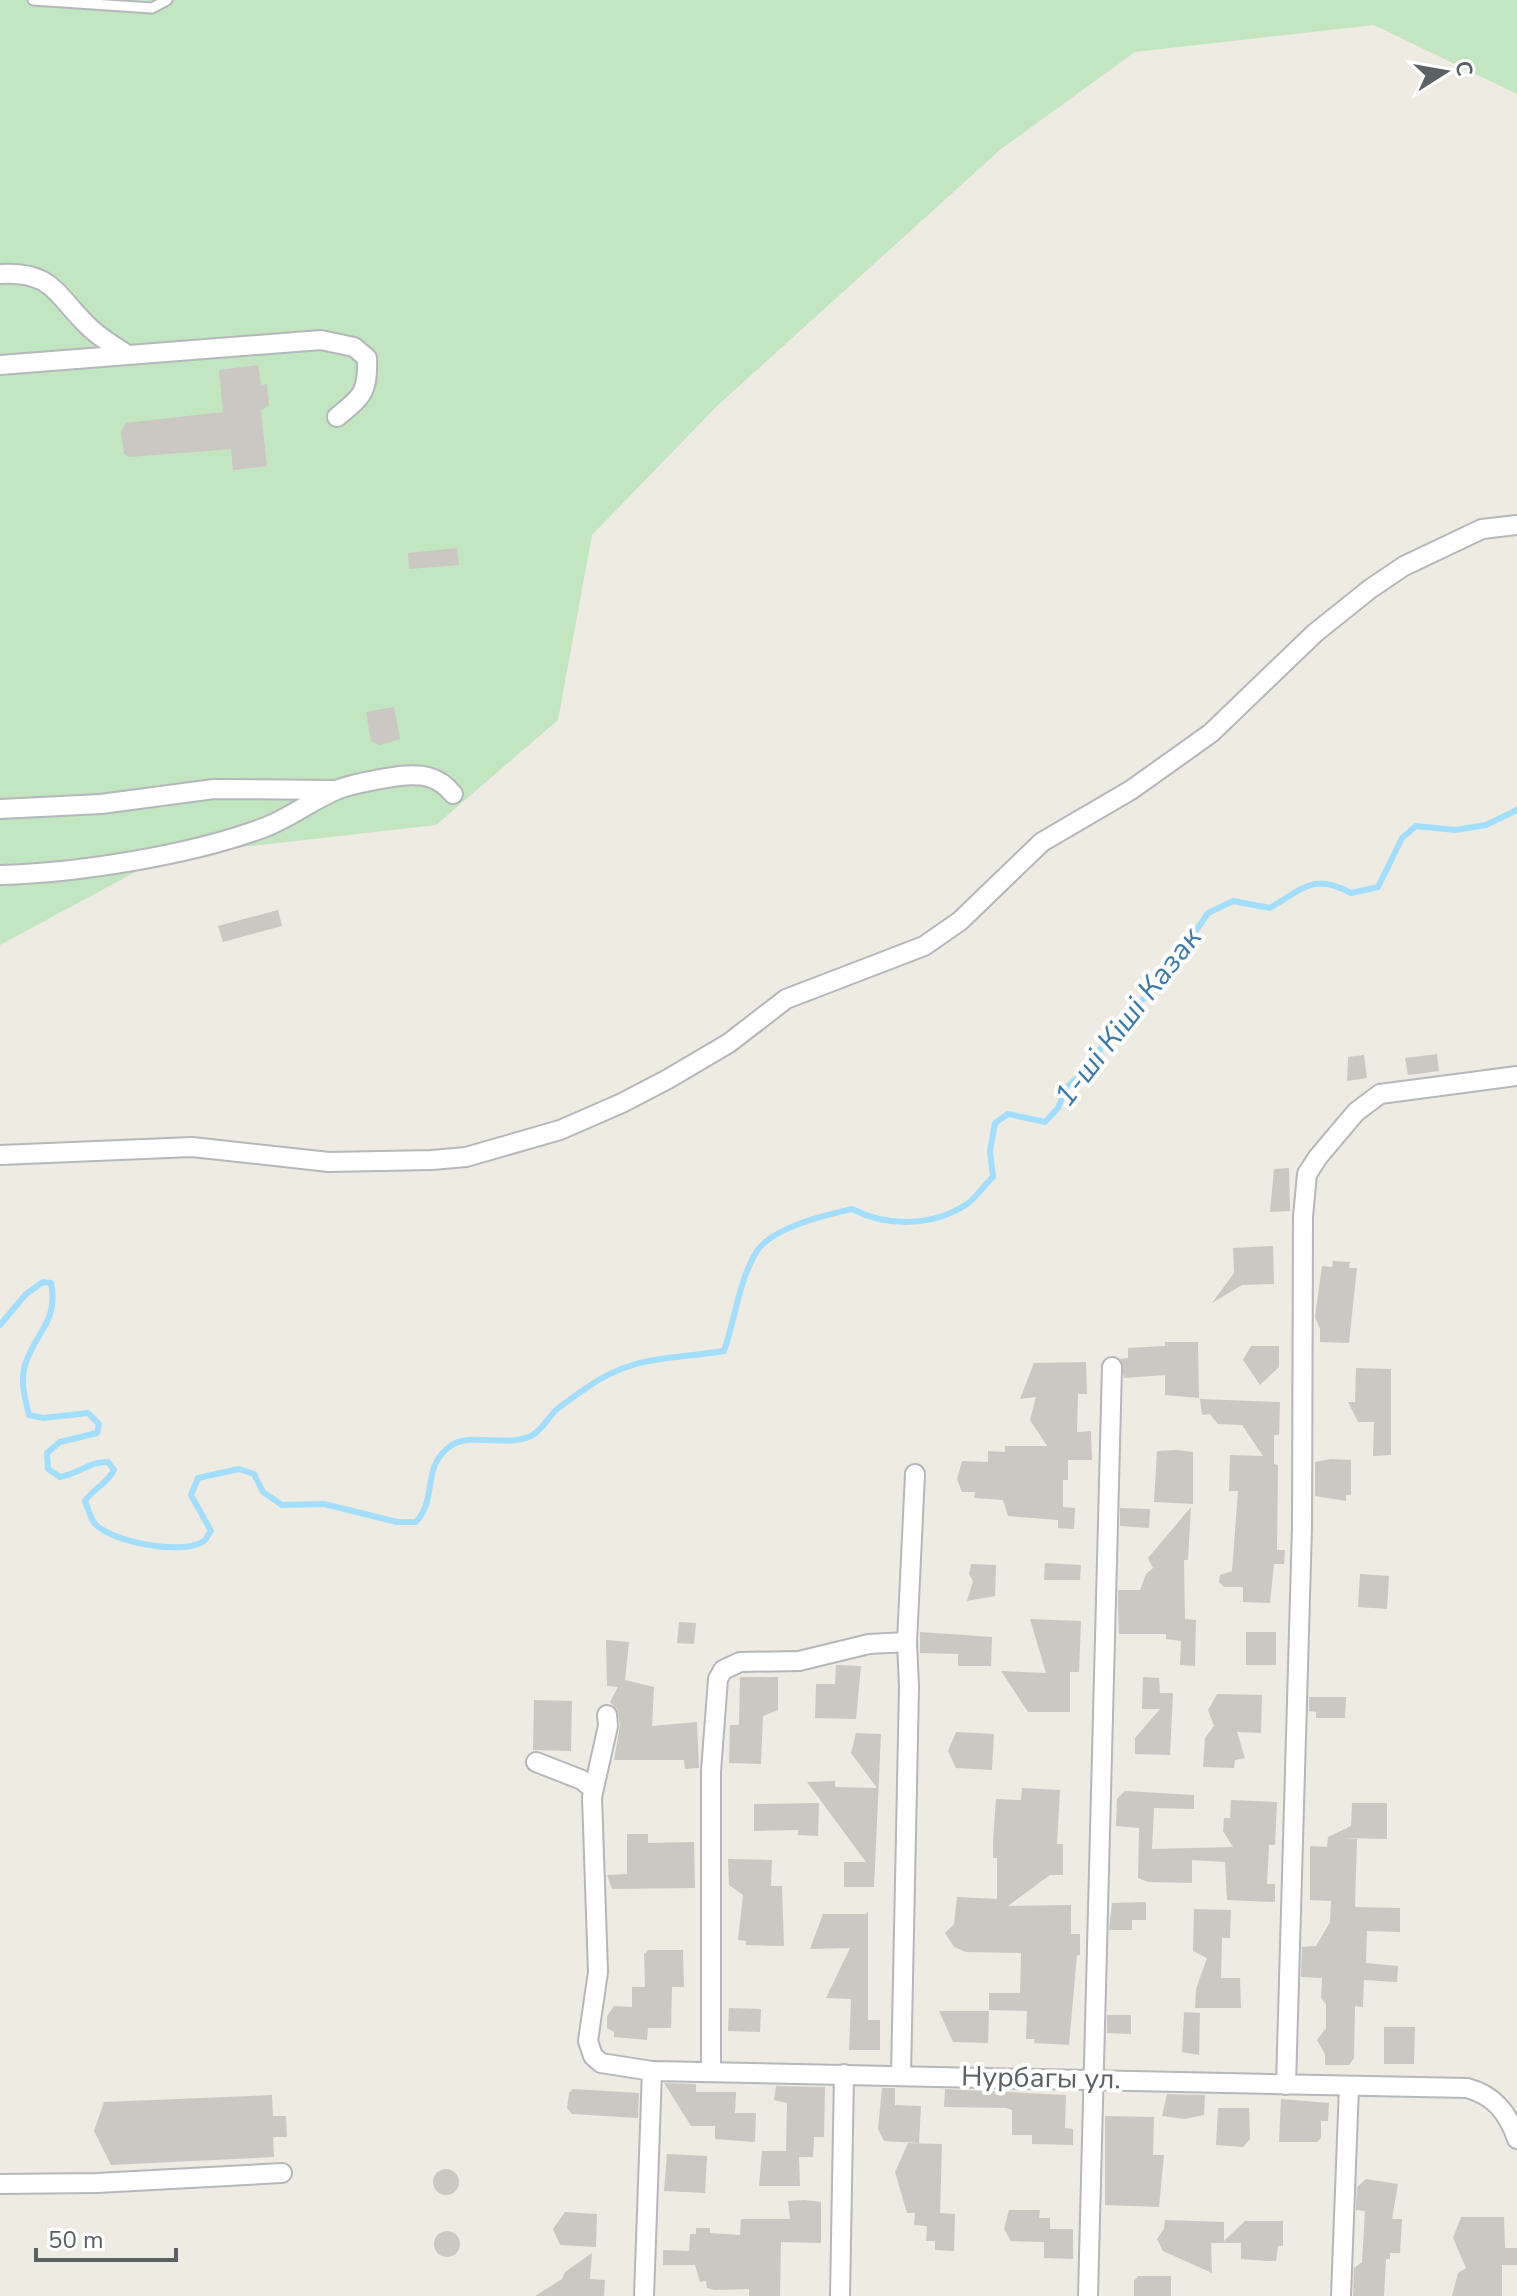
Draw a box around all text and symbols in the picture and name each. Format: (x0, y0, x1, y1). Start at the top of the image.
north arrow (1405, 32, 1485, 112)
text: С (1447, 58, 1480, 79)
water label: 1-ші Кіші Казак (1045, 918, 1212, 1115)
street label: Нурбагы ул. (961, 2058, 1121, 2098)
scale bar (36, 2212, 176, 2262)
text: 50 m (48, 2224, 104, 2256)

